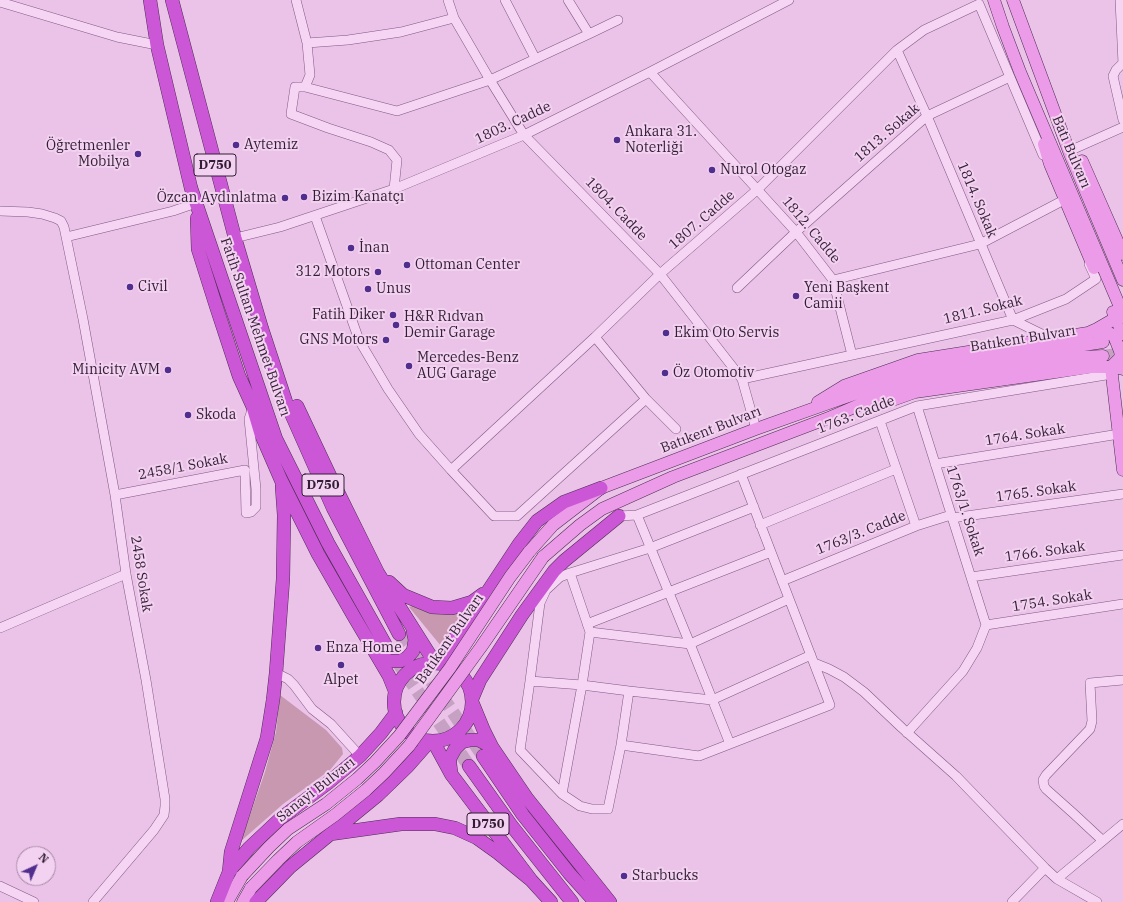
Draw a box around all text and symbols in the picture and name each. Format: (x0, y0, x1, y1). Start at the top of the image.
street label: 1803. Cadde (472, 98, 554, 148)
street label: 1813. Sokak (851, 100, 923, 166)
street label: Batı Bulvarı (1048, 113, 1094, 191)
place label: Ankara 31. Noterliği (625, 124, 697, 156)
marker: Ankara 31. Noterliği (612, 135, 622, 145)
place label: Aytemiz (244, 137, 298, 153)
place label: Öğretmenler Mobilya (46, 138, 130, 170)
marker: Aytemiz (231, 140, 241, 150)
marker: Öğretmenler Mobilya (133, 149, 143, 159)
road number: D750 (194, 154, 236, 176)
street label: 1814. Sokak (953, 160, 1001, 240)
place label: Nurol Otogaz (720, 162, 806, 178)
marker: Nurol Otogaz (707, 165, 717, 175)
street label: 1804. Cadde (582, 174, 650, 244)
street label: 1807. Cadde (666, 187, 738, 253)
place label: Bizim Kanatçı (312, 189, 404, 205)
place label: Özcan Aydınlatma (157, 190, 277, 206)
marker: Bizim Kanatçı (299, 192, 309, 202)
marker: Özcan Aydınlatma (280, 193, 290, 203)
street label: 1812. Cadde (778, 193, 844, 267)
street label: Fatih Sultan Mehmet Bulvarı (216, 235, 294, 419)
place label: İnan (359, 240, 389, 256)
marker: İnan (346, 243, 356, 253)
place label: Ottoman Center (415, 257, 520, 273)
marker: Ottoman Center (402, 260, 412, 270)
place label: 312 Motors (296, 264, 370, 280)
marker: 312 Motors (373, 267, 383, 277)
place label: Civil (138, 279, 168, 295)
place label: Yeni Başkent Camii (804, 280, 889, 312)
place label: Unus (376, 281, 411, 297)
marker: Civil (125, 282, 135, 292)
marker: Unus (363, 284, 373, 294)
marker: Yeni Başkent Camii (791, 291, 801, 301)
street label: 1811. Sokak (942, 292, 1024, 328)
place label: Fatih Diker (312, 307, 385, 323)
place label: H&R Rıdvan Demir Garage (404, 309, 495, 342)
marker: Fatih Diker (388, 310, 398, 320)
marker: H&R Rıdvan Demir Garage (391, 320, 401, 330)
street label: Batıkent Bulvarı (969, 322, 1077, 356)
place label: Ekim Oto Servis (674, 325, 779, 341)
marker: Ekim Oto Servis (661, 328, 671, 338)
place label: GNS Motors (300, 332, 378, 348)
marker: GNS Motors (381, 335, 391, 345)
place label: Mercedes-Benz AUG Garage (417, 350, 519, 382)
marker: Mercedes-Benz AUG Garage (404, 361, 414, 371)
place label: Minicity AVM (72, 362, 160, 378)
marker: Minicity AVM (163, 365, 173, 375)
place label: Öz Otomotiv (673, 365, 754, 381)
marker: Öz Otomotiv (660, 368, 670, 378)
street label: 1763. Cadde (815, 393, 897, 437)
street label: Batıkent Bulvarı (658, 403, 764, 457)
place label: Skoda (196, 407, 236, 423)
marker: Skoda (183, 410, 193, 420)
street label: 1764. Sokak (984, 420, 1066, 450)
street label: 2458/1 Sokak (137, 450, 229, 484)
street label: 1763/1. Sokak (942, 464, 988, 558)
road number: D750 (302, 474, 344, 496)
street label: 1765. Sokak (995, 478, 1077, 506)
street label: 1763/3. Cadde (814, 507, 908, 559)
street label: 2458 Sokak (127, 535, 155, 613)
street label: 1766. Sokak (1004, 538, 1086, 566)
street label: 1754. Sokak (1011, 586, 1093, 616)
street label: Batıkent Bulvarı (413, 591, 487, 687)
place label: Enza Home (326, 640, 402, 656)
marker: Enza Home (313, 643, 323, 653)
marker: Alpet (336, 660, 346, 670)
place label: Alpet (324, 672, 358, 688)
street label: Sanayi Bulvarı (273, 754, 359, 826)
road number: D750 (467, 813, 509, 835)
north arrow (16, 846, 56, 886)
text: N (36, 850, 52, 866)
place label: Starbucks (632, 868, 698, 884)
marker: Starbucks (619, 871, 629, 881)

